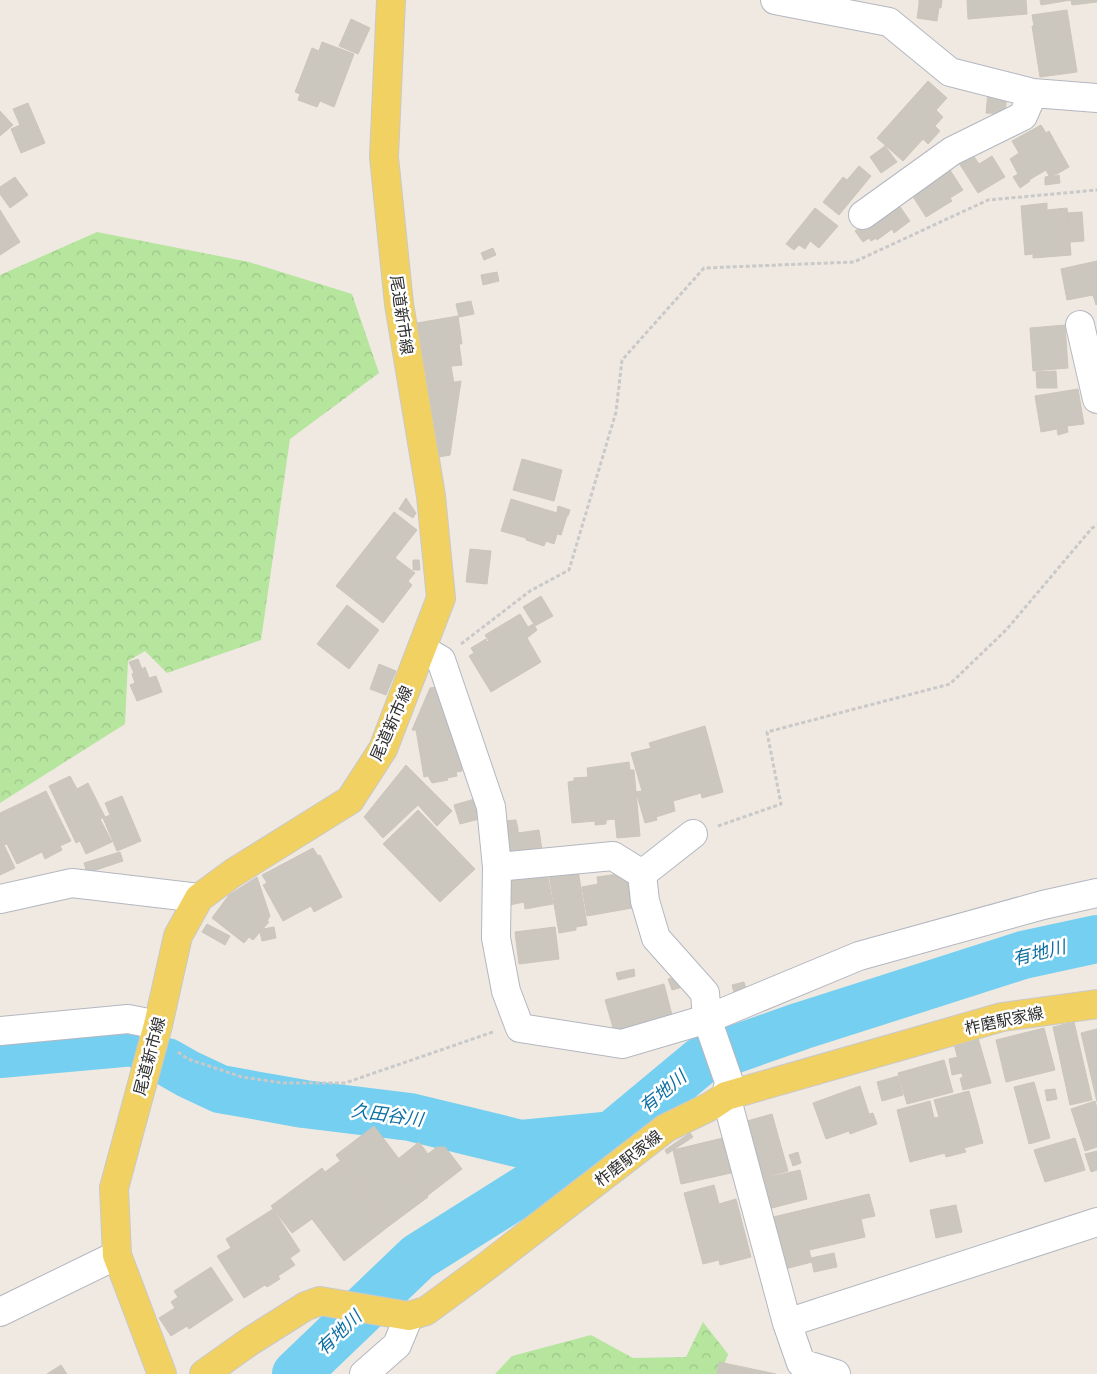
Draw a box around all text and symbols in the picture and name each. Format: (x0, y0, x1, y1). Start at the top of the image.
street label: 尾道新市線 (388, 274, 415, 356)
street label: 尾道新市線 (367, 683, 415, 763)
water label: 有地川 (1010, 936, 1070, 969)
street label: 柞磨駅家線 (963, 1004, 1045, 1037)
street label: 尾道新市線 (131, 1015, 168, 1097)
water label: 有地川 (636, 1066, 692, 1117)
water label: 久田谷川 (350, 1100, 426, 1130)
street label: 柞磨駅家線 (592, 1127, 665, 1190)
water label: 有地川 (313, 1306, 367, 1359)

